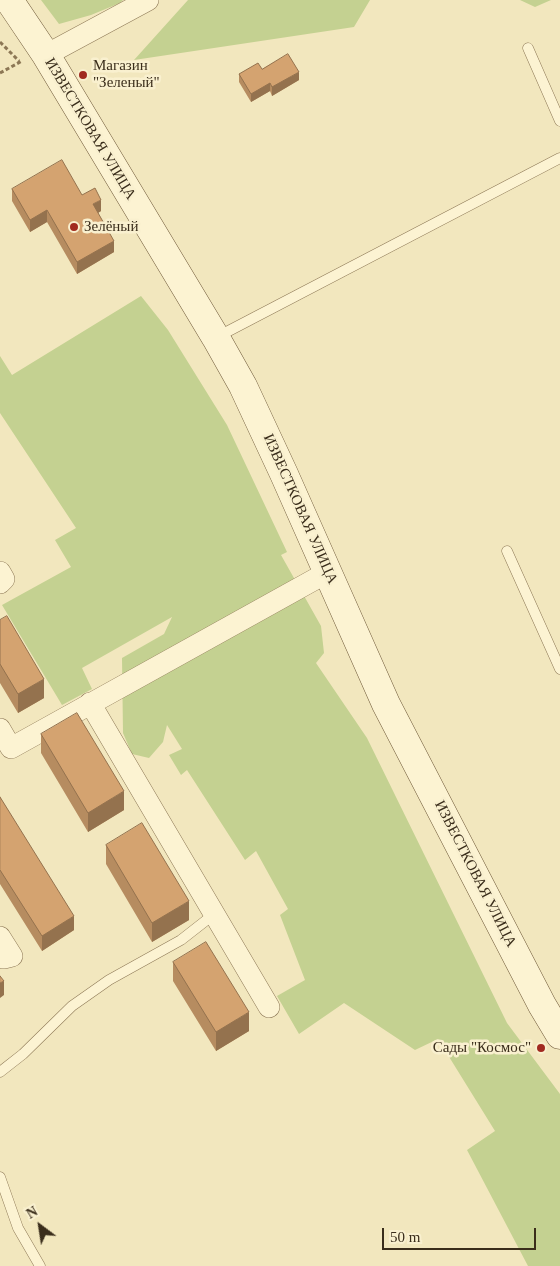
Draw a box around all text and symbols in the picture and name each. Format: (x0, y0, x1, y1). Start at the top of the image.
street label: ИЗВЕСТКОВАЯ УЛИЦА (40, 55, 140, 203)
place label: Магазин "Зеленый" (93, 57, 160, 92)
marker: Магазин "Зеленый" (77, 69, 89, 81)
place label: Зелёный (84, 218, 138, 236)
marker: Зелёный (68, 221, 80, 233)
street label: ИЗВЕСТКОВАЯ УЛИЦА (259, 431, 341, 587)
street label: ИЗВЕСТКОВАЯ УЛИЦА (430, 798, 520, 950)
place label: Сады "Космос" (433, 1039, 531, 1057)
marker: Сады "Космос" (535, 1042, 547, 1054)
north arrow (15, 1201, 65, 1251)
text: N (24, 1204, 40, 1222)
scale bar (385, 1218, 539, 1250)
text: 50 m (390, 1229, 420, 1245)

